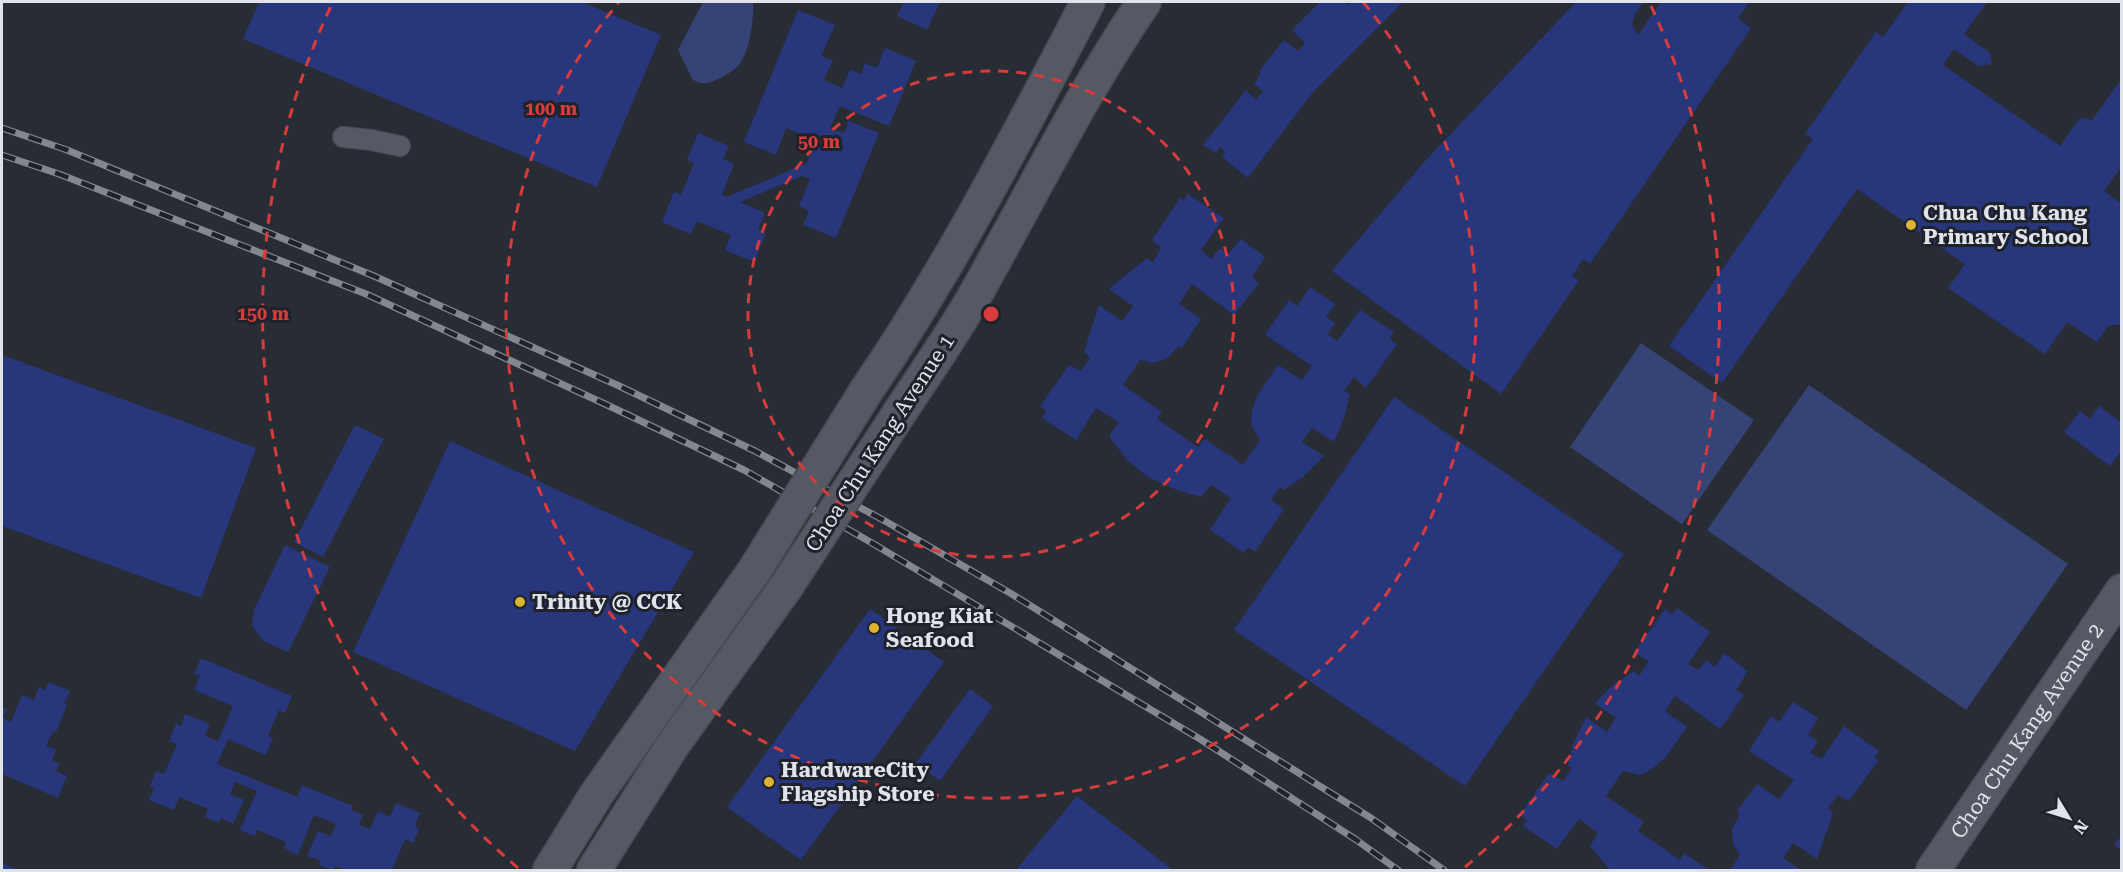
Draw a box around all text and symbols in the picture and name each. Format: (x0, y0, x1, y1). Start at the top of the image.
text: 100 m (525, 98, 578, 119)
text: 50 m (798, 131, 841, 152)
place label: Chua Chu Kang Primary School (1923, 201, 2089, 249)
marker: Chua Chu Kang Primary School (1904, 218, 1918, 232)
text: 150 m (237, 303, 290, 324)
centre of rings (981, 304, 1001, 324)
street label: Choa Chu Kang Avenue 1 (801, 330, 959, 556)
place label: Trinity @ CCK (532, 590, 683, 614)
marker: Trinity @ CCK (513, 595, 527, 609)
place label: Hong Kiat Seafood (886, 604, 994, 652)
street label: Choa Chu Kang Avenue 2 (1946, 619, 2109, 843)
marker: Hong Kiat Seafood (867, 621, 881, 635)
place label: HardwareCity Flagship Store (781, 758, 935, 806)
marker: HardwareCity Flagship Store (762, 775, 776, 789)
north arrow (2039, 788, 2099, 848)
text: N (2069, 816, 2092, 838)

